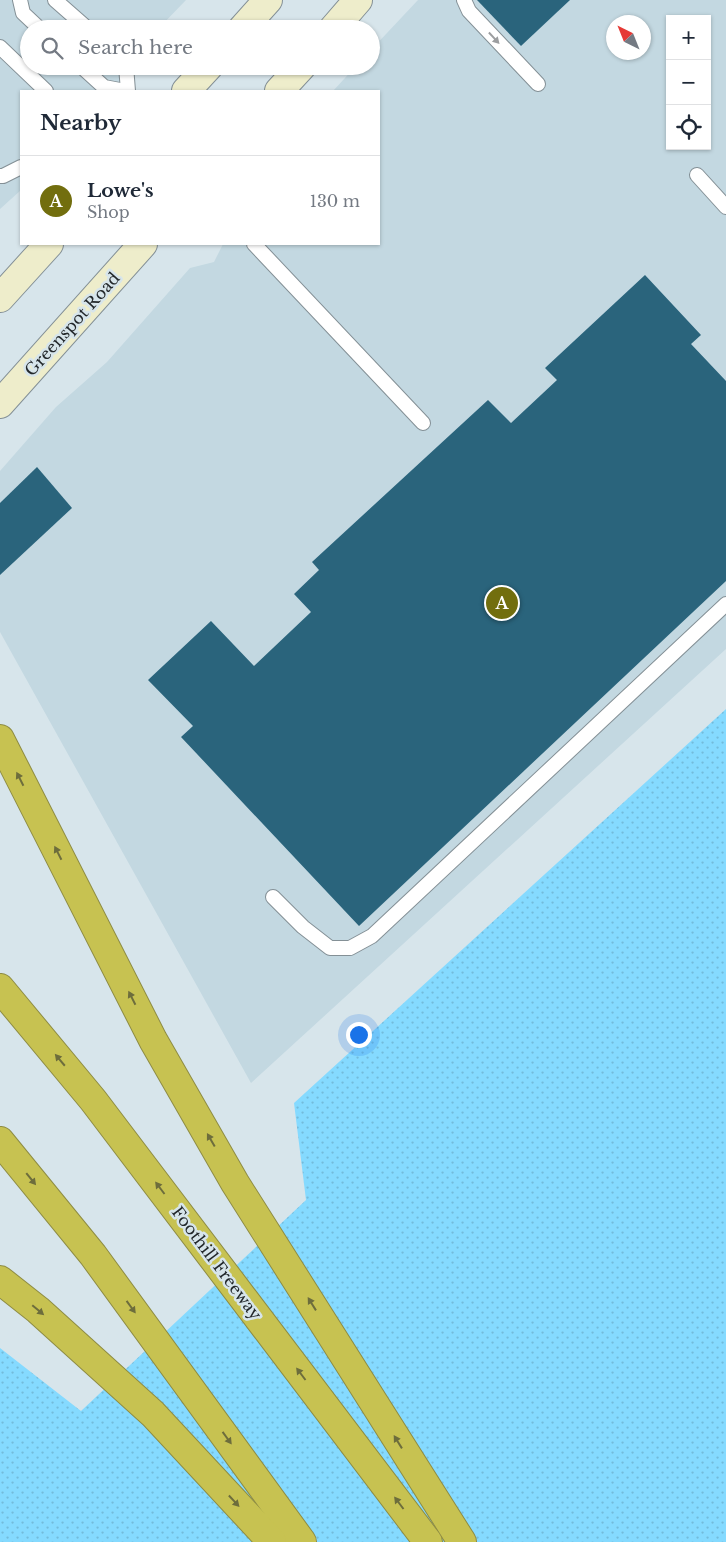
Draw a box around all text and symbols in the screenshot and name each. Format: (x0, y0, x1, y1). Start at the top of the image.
north arrow (606, 15, 651, 60)
map controls (666, 15, 711, 150)
button: + (666, 15, 711, 60)
search box (20, 20, 380, 75)
one-way arrow (488, 31, 500, 43)
icon: search (38, 34, 66, 62)
text: Search here (78, 36, 193, 59)
button: − (666, 60, 711, 105)
button: locate (666, 105, 711, 150)
text: Nearby (40, 110, 121, 136)
text: Lowe's (87, 179, 154, 202)
text: A (50, 191, 62, 211)
text: 130 m (310, 191, 360, 211)
text: Shop (87, 202, 130, 222)
street label: Greenspot Road (20, 268, 124, 380)
pin: A (486, 584, 518, 622)
one-way arrow (16, 772, 24, 787)
one-way arrow (54, 846, 62, 860)
one-way arrow (128, 991, 136, 1005)
your location (346, 1022, 372, 1048)
one-way arrow (55, 1054, 66, 1067)
one-way arrow (206, 1134, 215, 1147)
one-way arrow (25, 1173, 36, 1185)
one-way arrow (155, 1181, 165, 1195)
street label: Foothill Freeway (168, 1202, 267, 1324)
one-way arrow (307, 1298, 316, 1311)
one-way arrow (126, 1300, 136, 1314)
one-way arrow (31, 1305, 44, 1316)
one-way arrow (295, 1367, 306, 1380)
one-way arrow (222, 1431, 232, 1445)
one-way arrow (394, 1435, 403, 1448)
one-way arrow (228, 1494, 240, 1506)
one-way arrow (393, 1497, 404, 1510)

